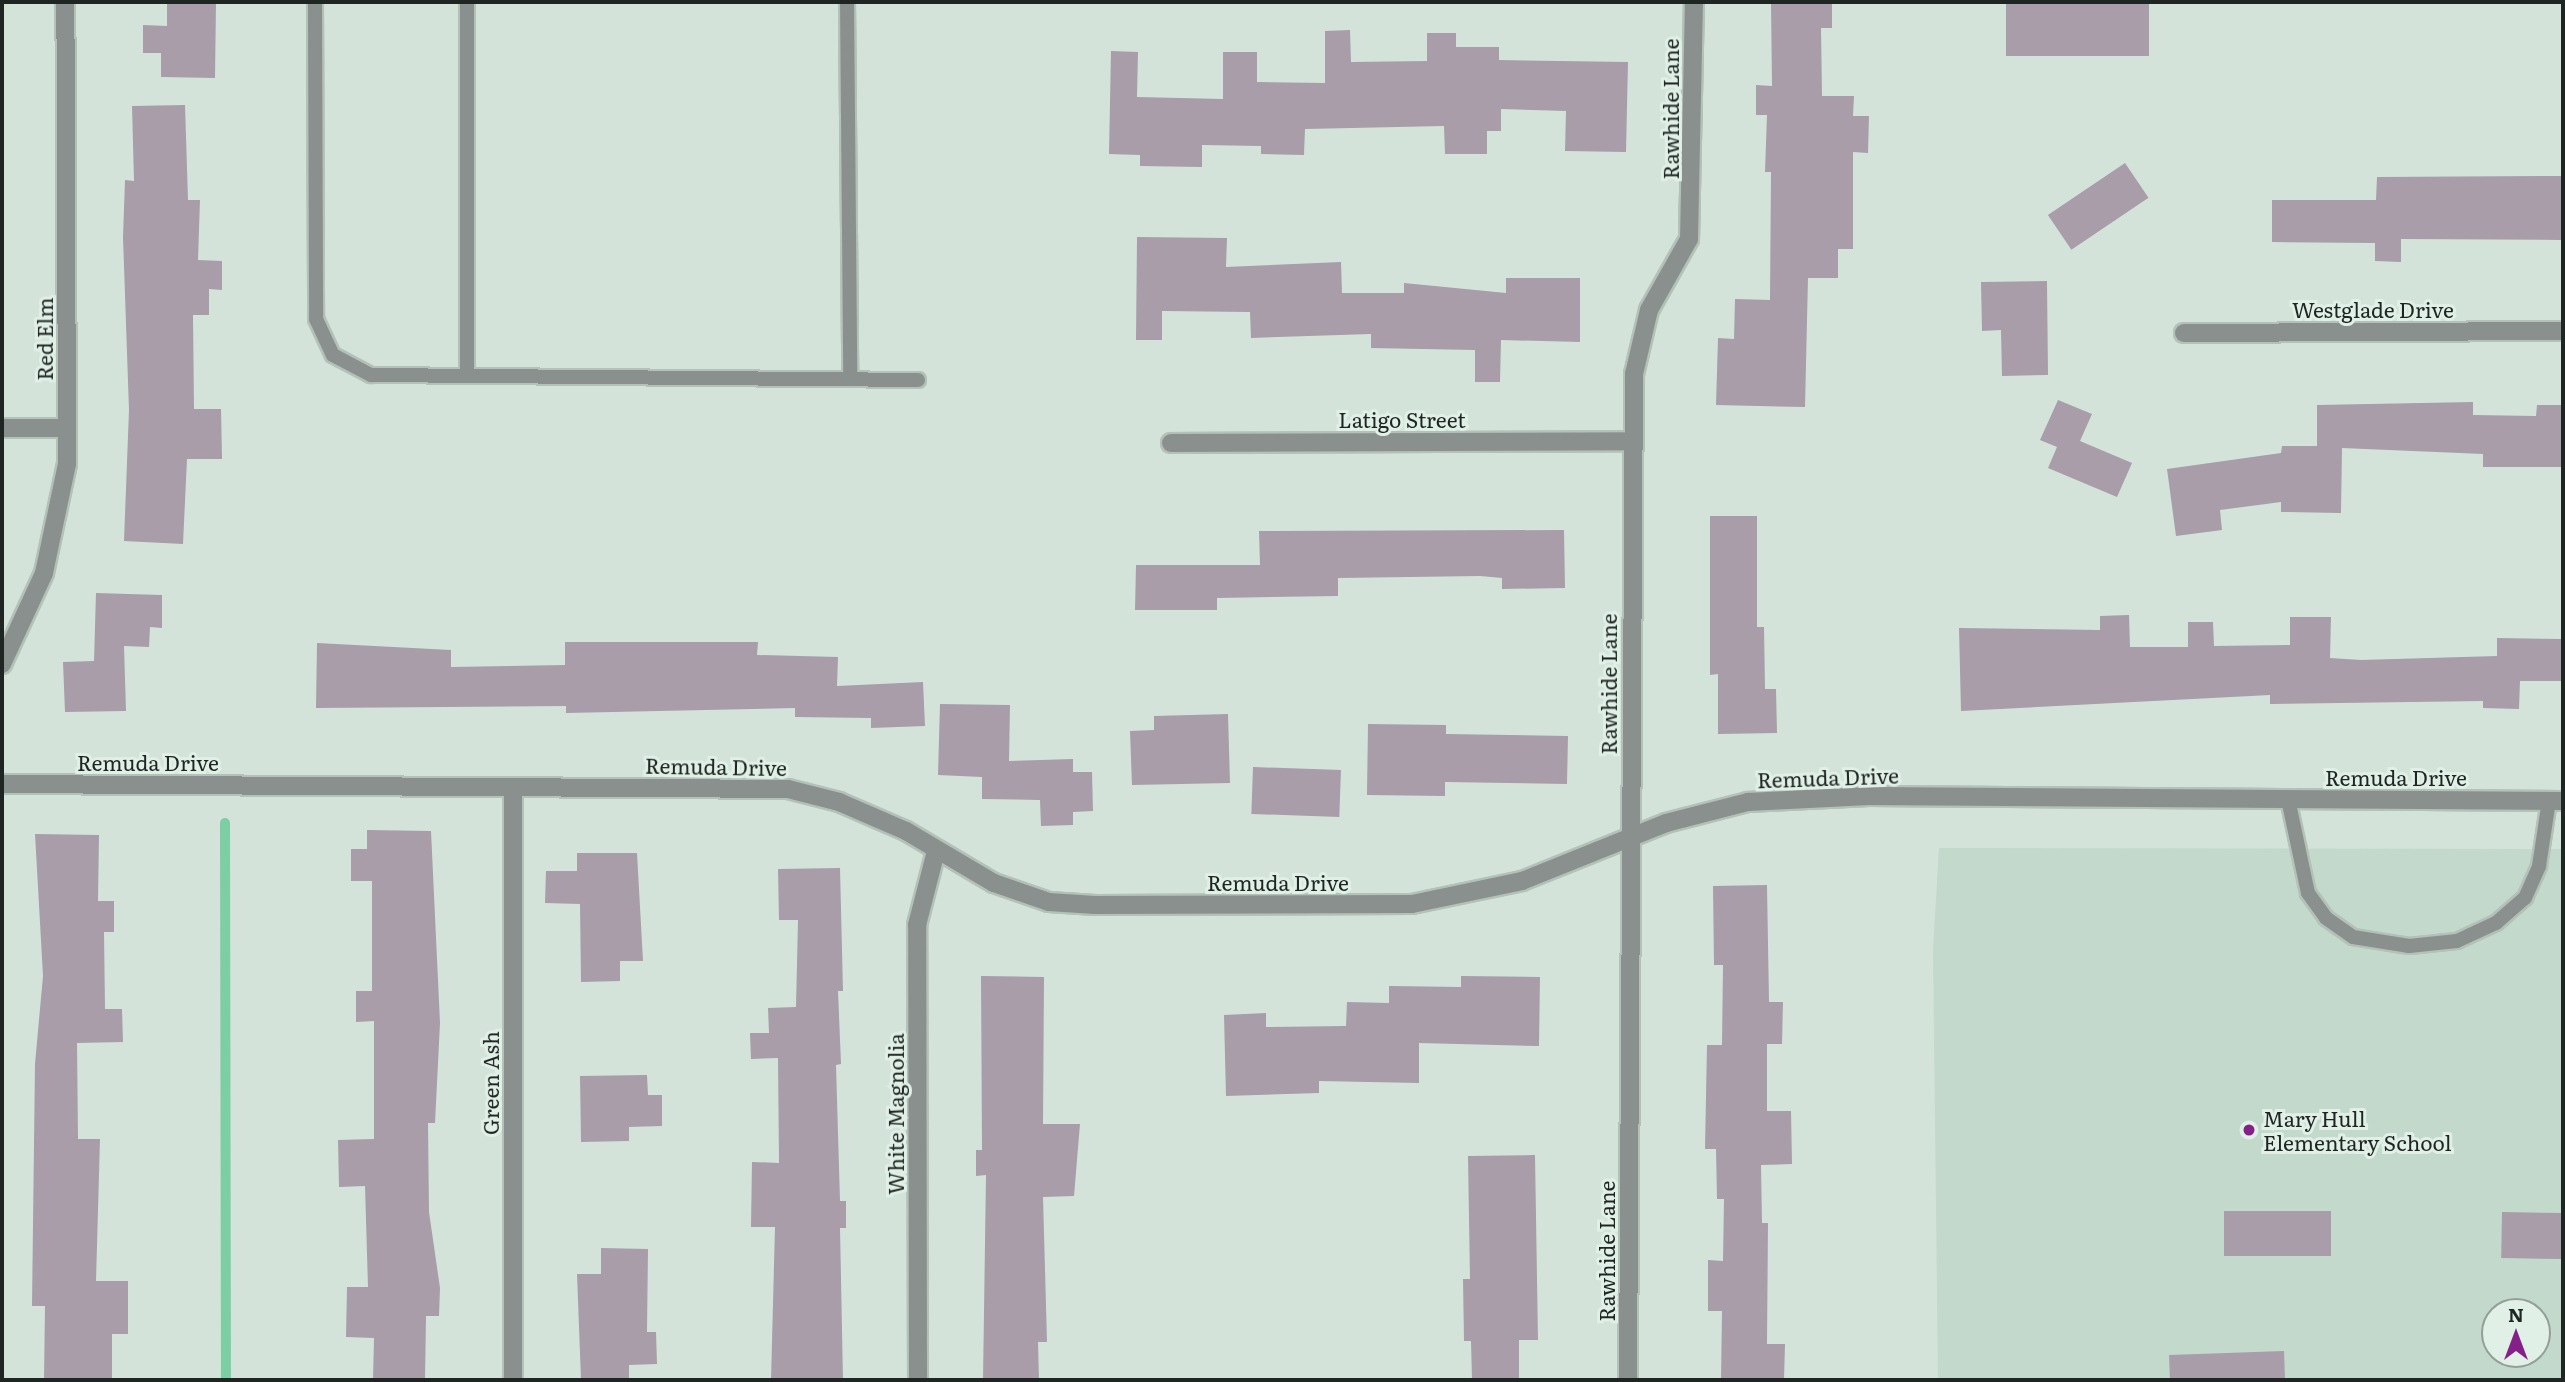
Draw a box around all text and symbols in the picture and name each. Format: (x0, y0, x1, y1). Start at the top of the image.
street label: Rawhide Lane (1657, 39, 1683, 179)
street label: Westglade Drive (2292, 296, 2454, 322)
street label: Red Elm (31, 297, 57, 381)
street label: Latigo Street (1338, 406, 1466, 432)
street label: Rawhide Lane (1595, 614, 1621, 754)
street label: Remuda Drive (77, 749, 219, 775)
street label: Remuda Drive (645, 752, 787, 780)
street label: Remuda Drive (1757, 762, 1899, 792)
street label: Remuda Drive (2325, 764, 2467, 790)
street label: Remuda Drive (1207, 869, 1349, 895)
street label: Green Ash (477, 1031, 503, 1135)
street label: White Magnolia (882, 1033, 908, 1195)
place label: Mary Hull Elementary School (2263, 1105, 2452, 1155)
marker: Mary Hull Elementary School (2241, 1122, 2257, 1138)
street label: Rawhide Lane (1593, 1181, 1619, 1321)
north arrow (2481, 1298, 2551, 1368)
text: N (2508, 1300, 2524, 1328)

